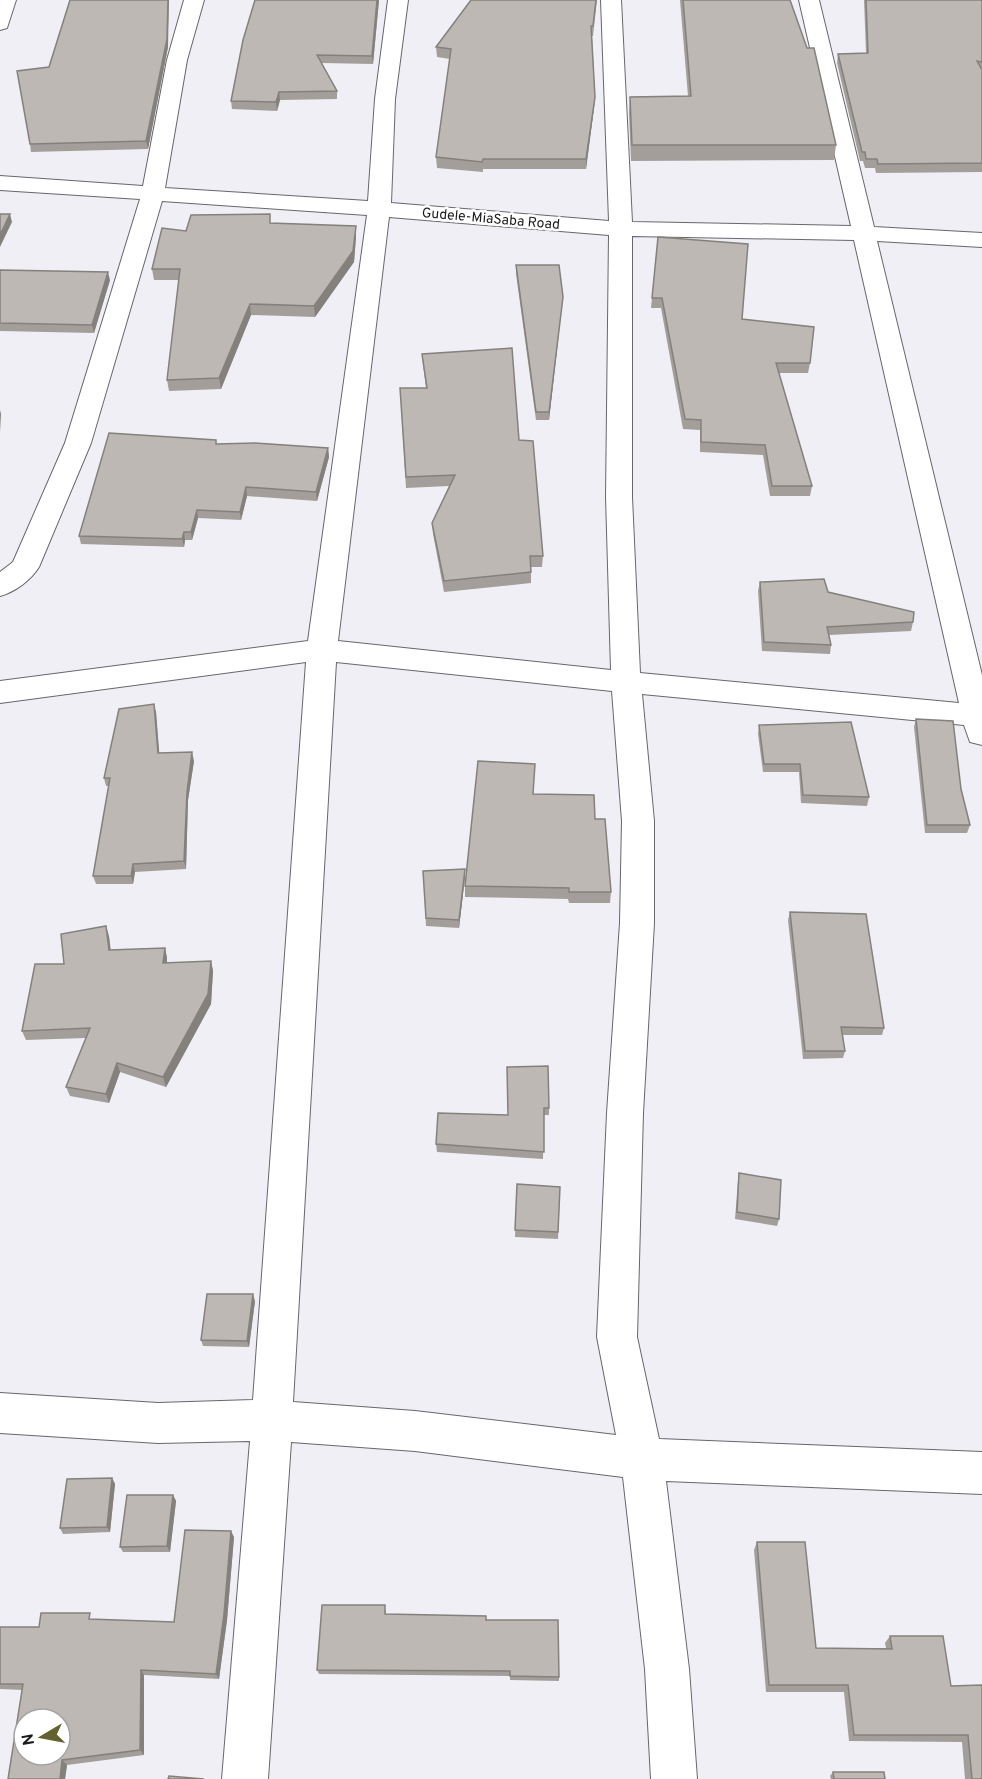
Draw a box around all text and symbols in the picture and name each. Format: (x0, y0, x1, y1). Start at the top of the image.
street label: Gudele-MiaSaba Road (421, 205, 561, 234)
north arrow (12, 1707, 72, 1767)
text: N (18, 1732, 40, 1747)

